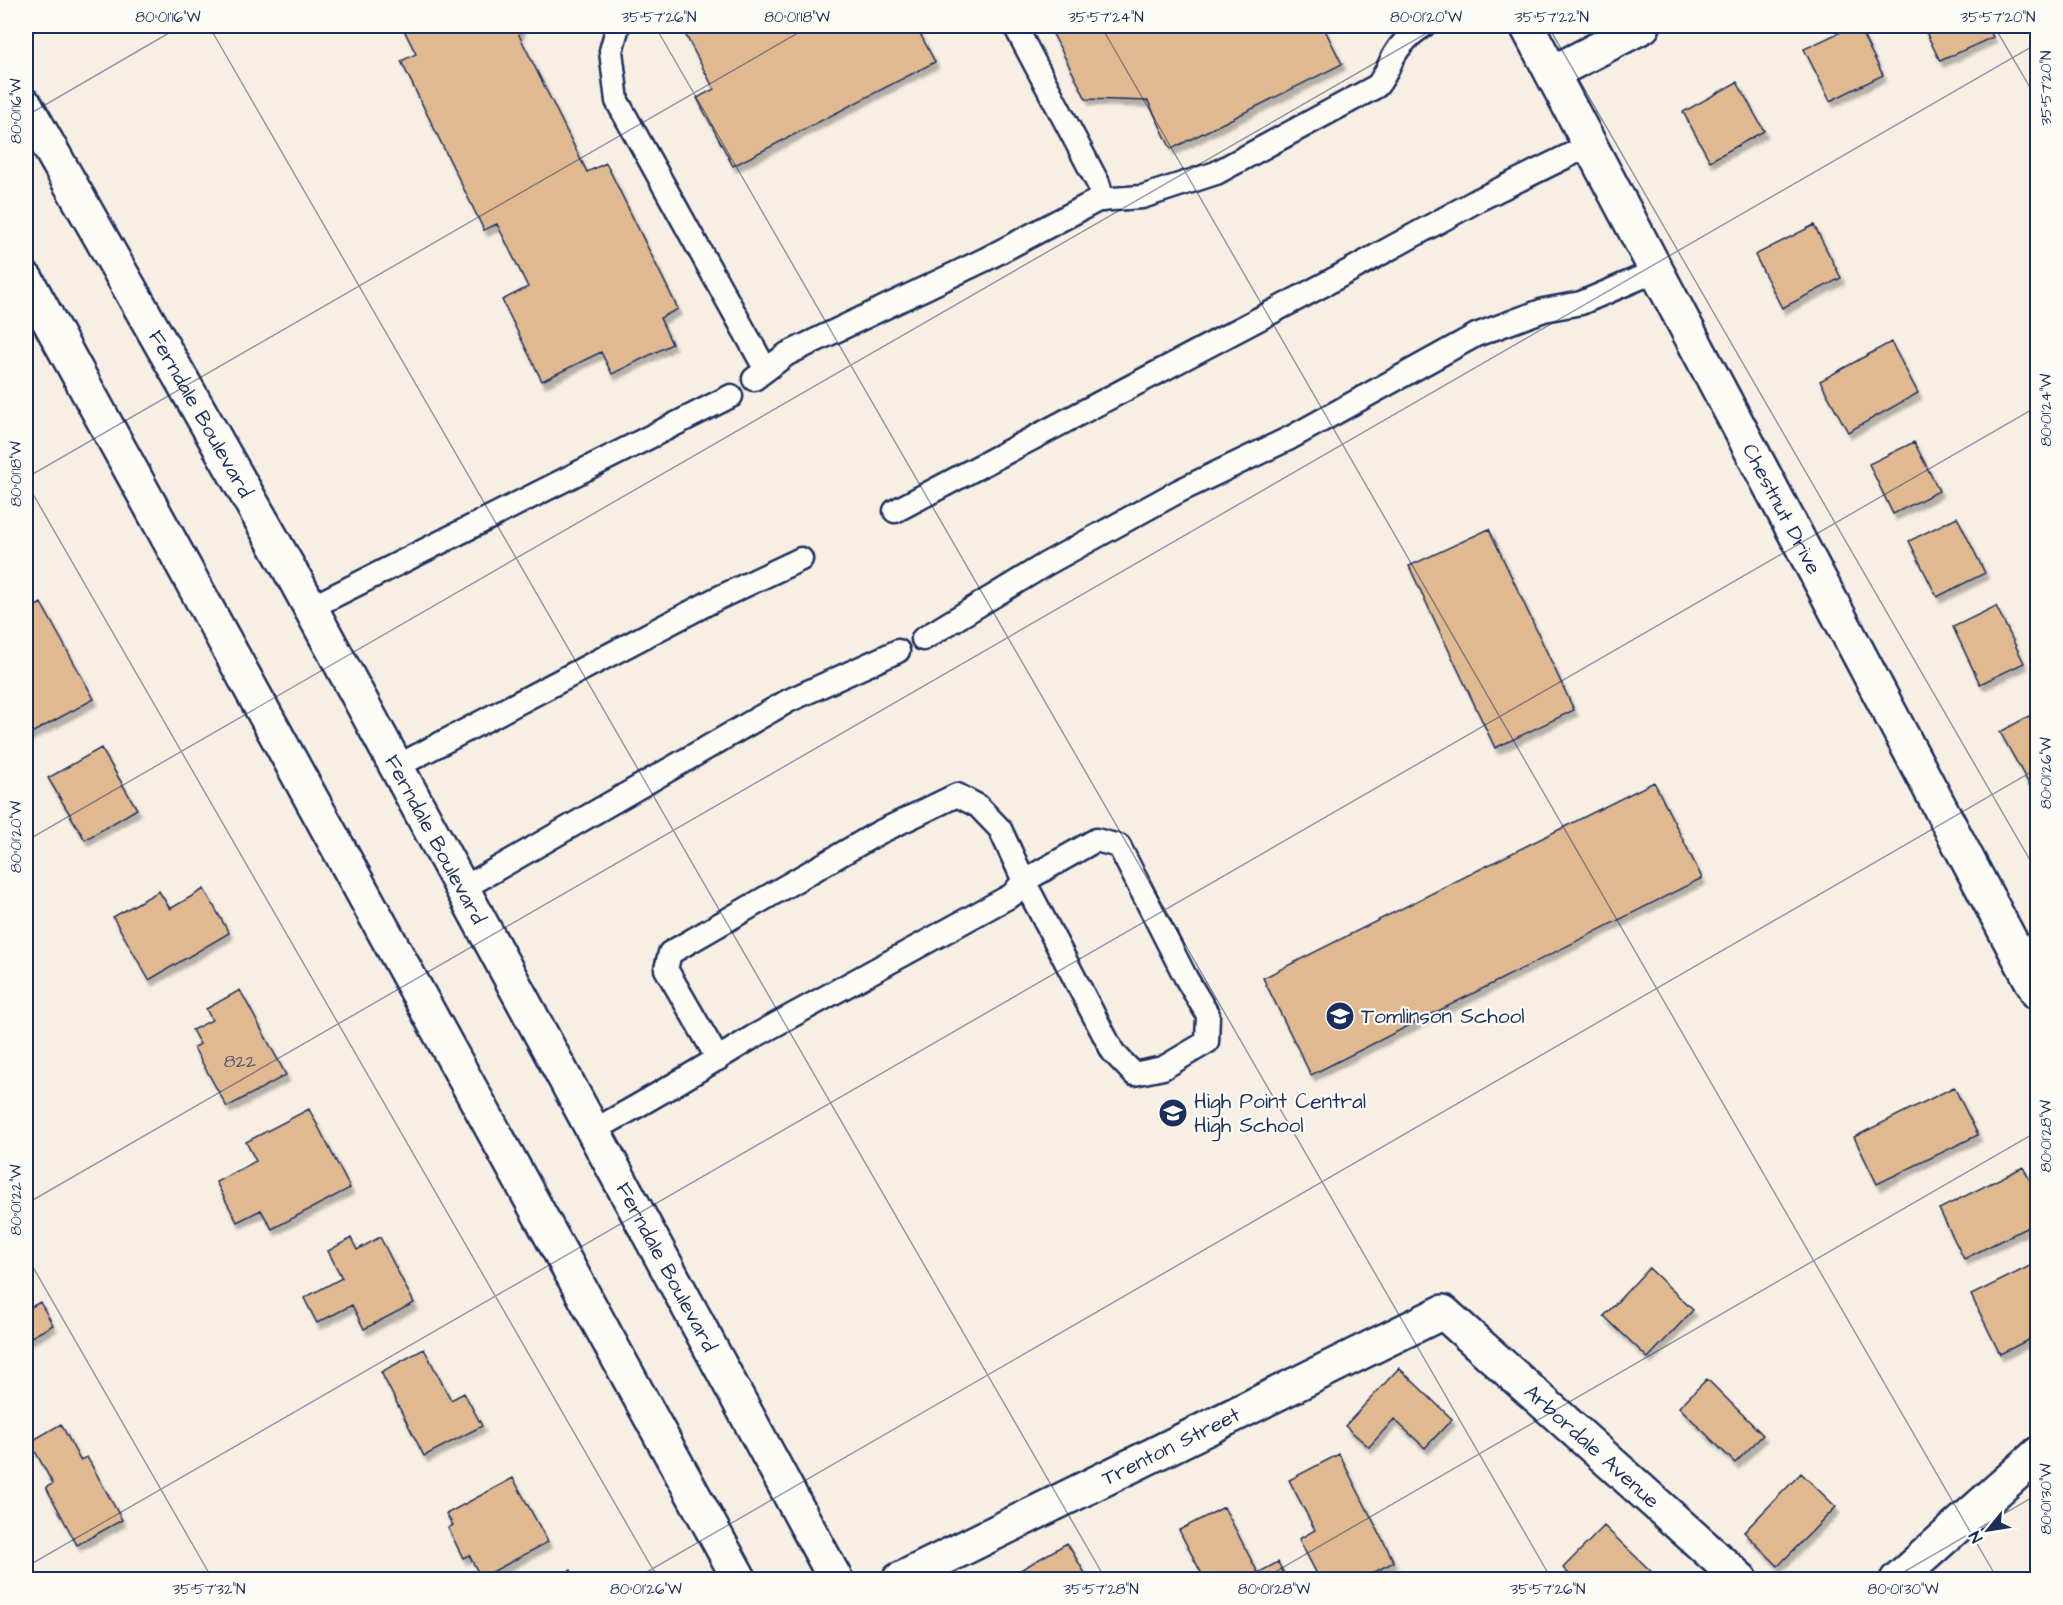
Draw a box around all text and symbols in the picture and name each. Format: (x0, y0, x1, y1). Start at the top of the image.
text: 80°01'16"W (135, 7, 201, 28)
text: 35°57'26"N (622, 7, 696, 28)
text: 80°01'18"W (764, 7, 830, 28)
text: 35°57'24"N (1068, 7, 1144, 28)
text: 80°01'20"W (1390, 7, 1462, 28)
text: 35°57'22"N (1515, 7, 1589, 28)
text: 35°57'20"N (1961, 7, 2035, 28)
text: 35°57'20"N (2036, 51, 2057, 125)
text: 80°01'16"W (6, 78, 27, 144)
street label: Ferndale Boulevard (141, 325, 260, 503)
text: 80°01'24"W (2036, 374, 2057, 446)
street label: Chestnut Drive (1735, 438, 1828, 580)
text: 80°01'18"W (6, 441, 27, 507)
text: 80°01'26"W (2036, 737, 2057, 809)
street label: Ferndale Boulevard (378, 750, 493, 930)
text: 80°01'20"W (6, 801, 27, 873)
school or university icon: Tomlinson School (1324, 1000, 1356, 1032)
place label: Tomlinson School (1361, 1002, 1525, 1031)
house number: 822 (224, 1049, 257, 1074)
place label: High Point Central High School (1194, 1087, 1366, 1142)
school or university icon: High Point Central High School (1157, 1097, 1189, 1129)
text: 80°01'28"W (2036, 1100, 2057, 1172)
text: 80°01'22"W (6, 1164, 27, 1236)
street label: Ferndale Boulevard (609, 1177, 724, 1357)
street label: Arbordale Avenue (1518, 1378, 1666, 1515)
street label: Trenton Street (1097, 1400, 1245, 1493)
text: 80°01'30"W (2036, 1463, 2057, 1535)
north arrow (1958, 1500, 2018, 1560)
text: N (1964, 1527, 1988, 1547)
text: 35°57'32"N (173, 1579, 246, 1600)
text: 80°01'26"W (610, 1579, 682, 1600)
text: 35°57'28"N (1063, 1579, 1139, 1600)
text: 80°01'28"W (1238, 1579, 1310, 1600)
text: 35°57'26"N (1511, 1579, 1585, 1600)
text: 80°01'30"W (1867, 1579, 1939, 1600)

